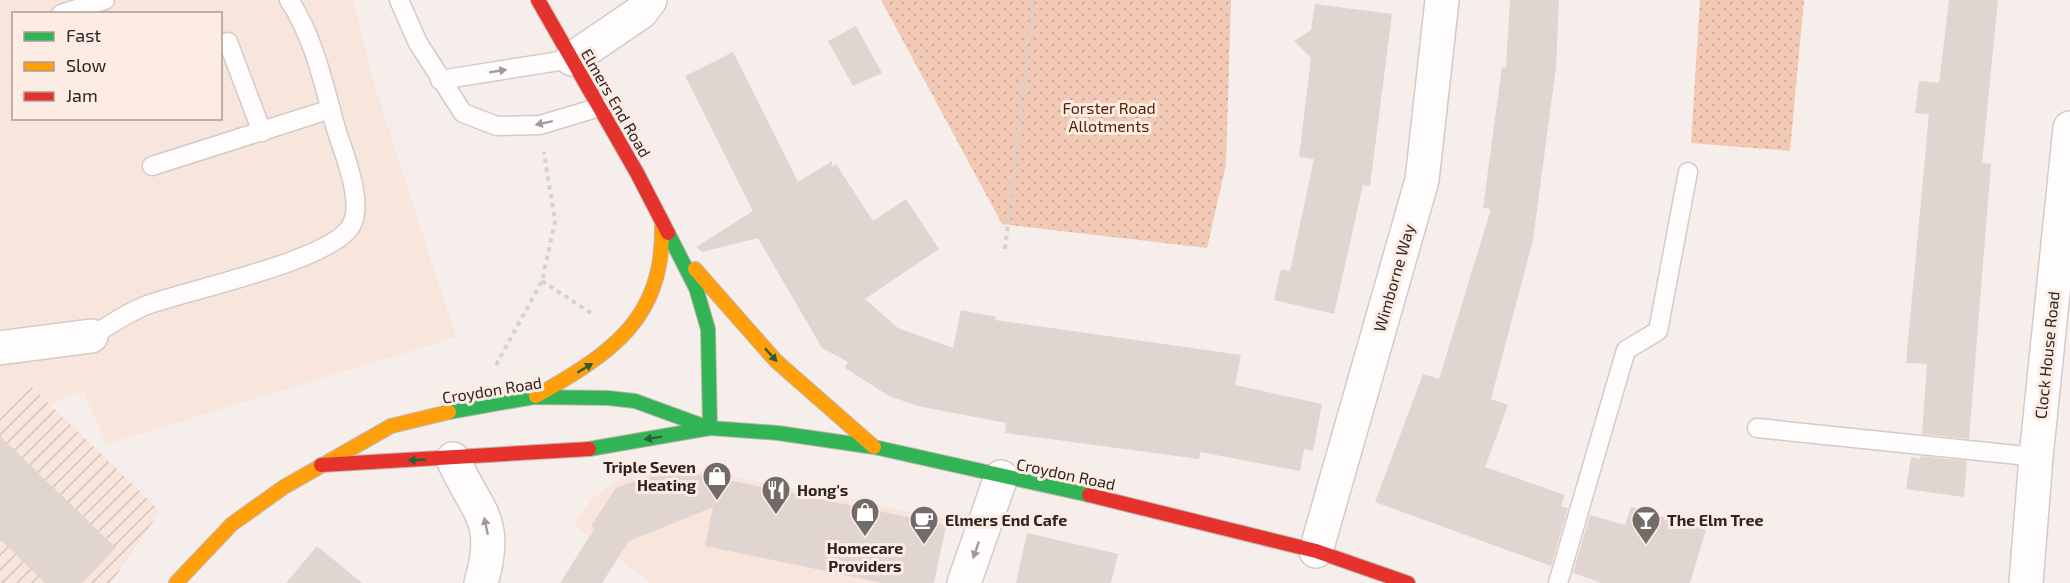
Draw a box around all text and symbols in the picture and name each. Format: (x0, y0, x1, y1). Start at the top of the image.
legend (12, 12, 222, 120)
text: Fast (66, 24, 101, 46)
street label: Elmers End Road (578, 45, 655, 160)
text: Slow (66, 54, 107, 76)
one-way arrow (488, 66, 507, 75)
text: Jam (66, 84, 98, 106)
park label: Forster Road Allotments (1062, 98, 1156, 135)
one-way arrow (534, 119, 553, 128)
street label: Wimborne Way (1369, 221, 1418, 334)
street label: Clock House Road (2030, 290, 2063, 420)
one-way arrow (764, 347, 777, 362)
one-way arrow (577, 362, 593, 373)
street label: Croydon Road (441, 372, 543, 407)
one-way arrow (643, 433, 662, 442)
street label: Croydon Road (1015, 454, 1117, 493)
one-way arrow (408, 456, 427, 465)
place label: Triple Seven Heating (603, 457, 697, 494)
shop icon: Triple Seven Heating (701, 460, 733, 502)
restaurant icon: Hong's (760, 474, 792, 516)
place label: Hong's (797, 480, 848, 499)
shop icon: Homecare Providers (849, 496, 881, 538)
cafe icon: Elmers End Cafe (908, 504, 940, 546)
bar icon: The Elm Tree (1630, 504, 1662, 546)
place label: Elmers End Cafe (945, 510, 1067, 529)
place label: The Elm Tree (1667, 510, 1764, 529)
one-way arrow (481, 516, 490, 535)
place label: Homecare Providers (827, 538, 903, 575)
one-way arrow (970, 541, 980, 559)

